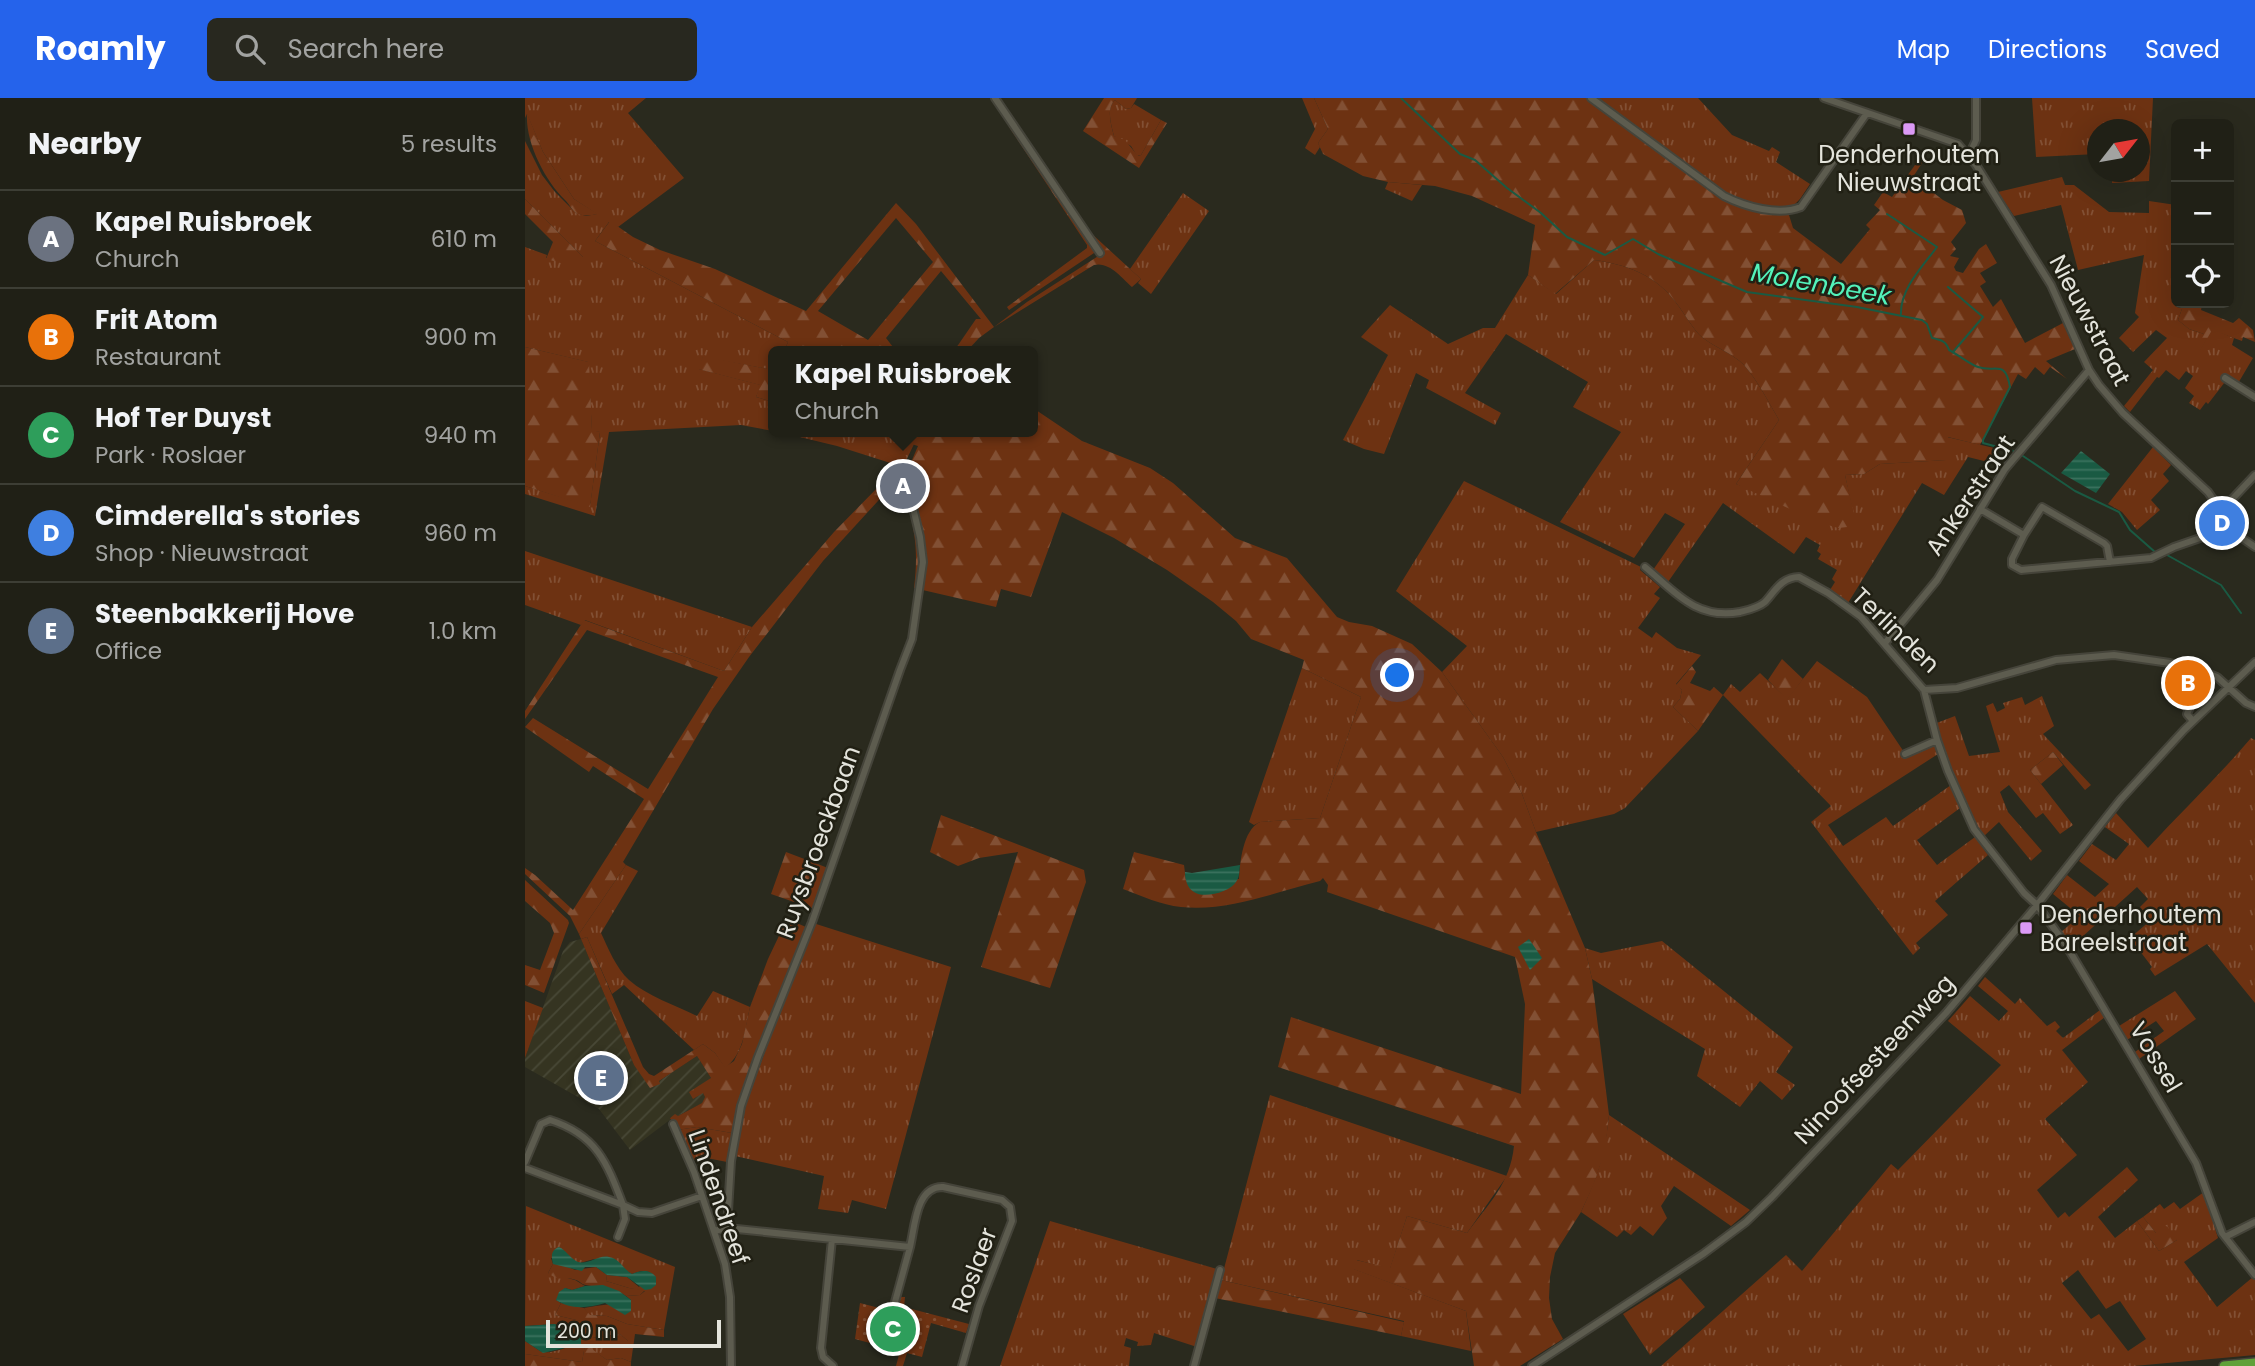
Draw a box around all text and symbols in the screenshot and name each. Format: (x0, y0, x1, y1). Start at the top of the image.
search box (207, 18, 697, 81)
text: Roamly (35, 25, 165, 72)
icon: search (231, 30, 269, 68)
text: Search here (287, 31, 444, 67)
text: Map (1897, 33, 1950, 66)
text: Directions (1988, 33, 2107, 66)
text: Saved (2145, 33, 2220, 66)
north arrow (2087, 119, 2150, 182)
map controls (2171, 119, 2234, 308)
button: + (2171, 119, 2234, 182)
marker: Denderhoutem Nieuwstraat (1901, 121, 1917, 137)
text: Nearby (28, 122, 142, 165)
text: 5 results (401, 128, 497, 160)
place label: Denderhoutem Nieuwstraat (1818, 138, 2000, 199)
button: − (2171, 182, 2234, 245)
text: Kapel Ruisbroek (95, 204, 312, 240)
text: A (43, 223, 59, 255)
text: 610 m (431, 223, 497, 255)
text: Church (95, 243, 179, 275)
button: locate (2171, 245, 2234, 308)
street label: Nieuwstraat (2042, 249, 2138, 391)
water label: Molenbeek (1748, 254, 1895, 314)
text: Frit Atom (95, 302, 218, 338)
text: B (43, 321, 59, 353)
text: 900 m (424, 321, 497, 353)
text: Restaurant (95, 341, 221, 373)
popup (768, 346, 1038, 437)
text: Kapel Ruisbroek (795, 356, 1011, 392)
text: Church (795, 395, 879, 427)
text: Hof Ter Duyst (95, 400, 271, 436)
text: C (42, 419, 60, 451)
text: 940 m (424, 419, 497, 451)
street label: Ankerstraat (1917, 428, 2023, 562)
text: Park · Roslaer (95, 439, 246, 471)
pin: A (880, 460, 926, 512)
pin: D (2199, 497, 2245, 549)
text: Cimderella's stories (95, 498, 361, 534)
text: D (43, 517, 59, 549)
text: 960 m (424, 517, 497, 549)
text: Shop · Nieuwstraat (95, 537, 309, 569)
street label: Terlinden (1845, 580, 1947, 680)
text: Steenbakkerij Hove (95, 596, 354, 632)
text: E (45, 615, 57, 647)
text: 1.0 km (429, 615, 497, 647)
text: Office (95, 635, 162, 667)
pin: B (2165, 657, 2211, 709)
your location (1380, 658, 1414, 692)
street label: Ruysbroeckbaan (768, 741, 868, 943)
place label: Denderhoutem Bareelstraat (2040, 898, 2222, 959)
marker: Denderhoutem Bareelstraat (2018, 920, 2034, 936)
street label: Ninoofsesteenweg (1786, 967, 1962, 1151)
street label: Vossel (2122, 1015, 2190, 1099)
pin: E (578, 1052, 624, 1104)
street label: Lindendreef (680, 1125, 758, 1269)
street label: Roslaer (943, 1223, 1005, 1317)
pin: C (870, 1303, 916, 1355)
scale bar (546, 1317, 721, 1349)
text: 200 m (557, 1318, 616, 1345)

